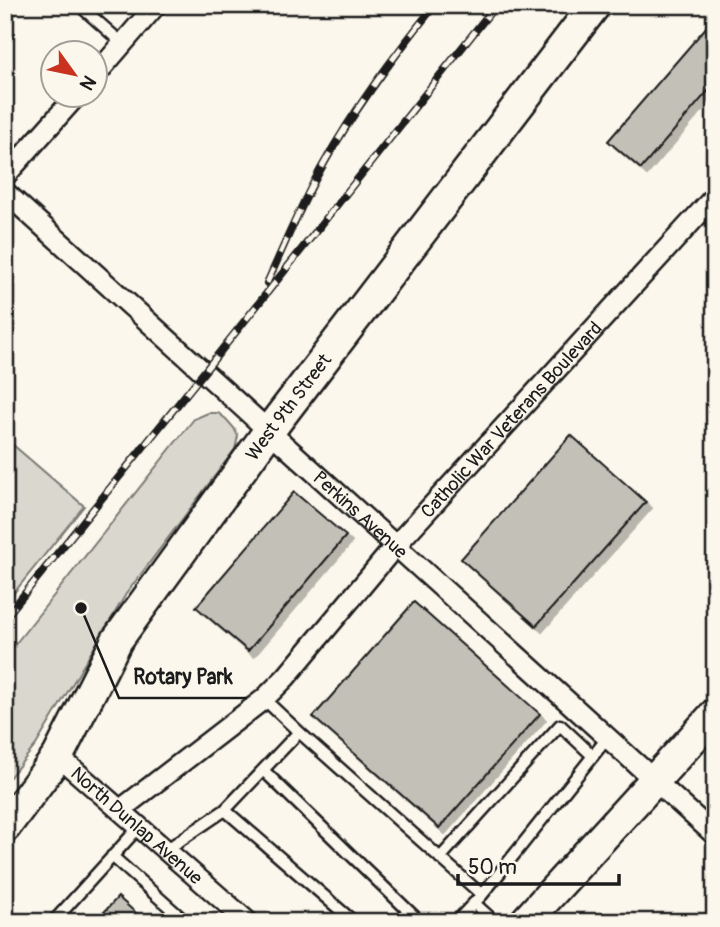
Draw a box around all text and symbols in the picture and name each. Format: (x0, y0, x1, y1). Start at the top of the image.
north arrow (38, 38, 108, 108)
text: N (74, 71, 101, 95)
street label: Catholic War Veterans Boulevard (416, 317, 607, 523)
street label: West 9th Street (241, 349, 337, 465)
street label: Perkins Avenue (308, 466, 413, 564)
callout: Rotary Park (119, 656, 247, 698)
text: Rotary Park (133, 664, 233, 691)
street label: North Dunlap Avenue (65, 762, 208, 890)
scale bar (458, 843, 618, 887)
text: 50 m (468, 854, 517, 881)

